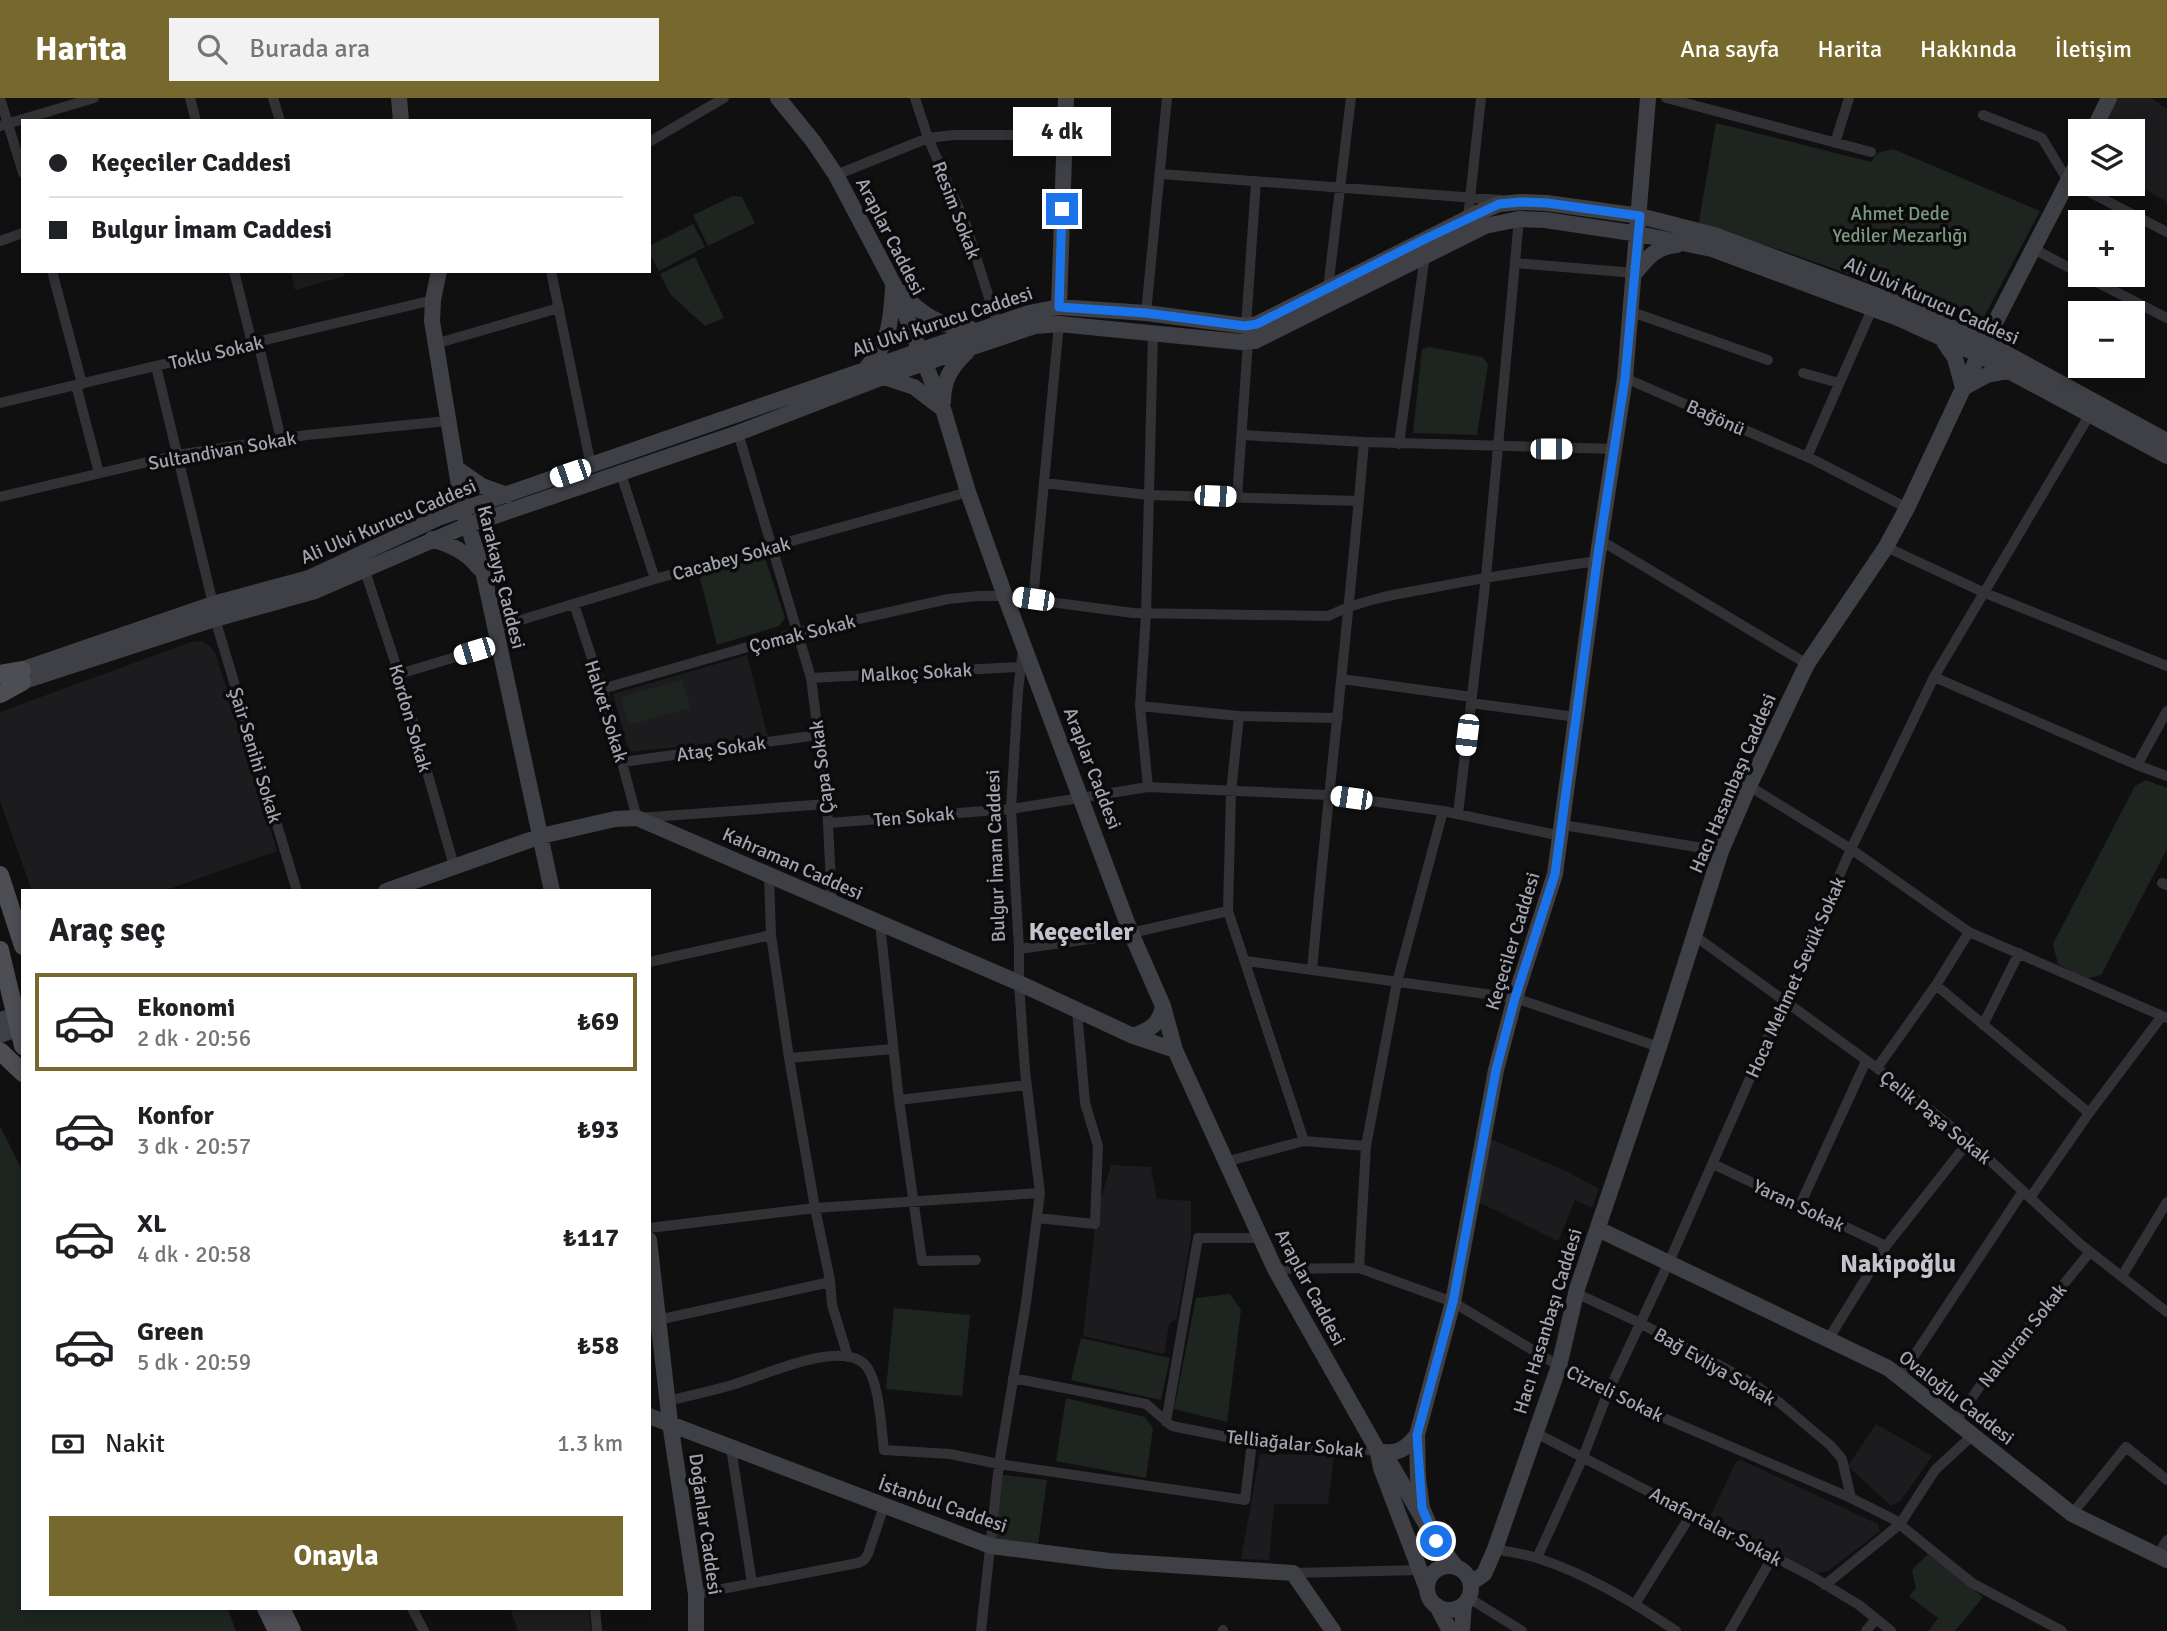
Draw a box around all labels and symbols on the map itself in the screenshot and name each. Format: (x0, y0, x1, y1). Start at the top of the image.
callout: 4 dk (1013, 108, 1111, 156)
street label: Resim Sokak (926, 158, 986, 263)
street label: Araplar Caddesi (850, 174, 930, 299)
route end (1046, 193, 1078, 225)
park label: Ahmet Dede Yediler Mezarlığı (1833, 202, 1967, 248)
street label: Ali Ulvi Kurucu Caddesi (1841, 252, 2023, 350)
street label: Ali Ulvi Kurucu Caddesi (849, 281, 1036, 363)
street label: Toklu Sokak (167, 330, 266, 375)
street label: Bağönü (1683, 394, 1749, 441)
street label: Sultandivan Sokak (146, 426, 298, 476)
car (1531, 439, 1573, 460)
car (547, 456, 594, 490)
street label: Ali Ulvi Kurucu Caddesi (297, 474, 480, 570)
car (1194, 485, 1237, 507)
street label: Karakayış Caddesi (472, 503, 530, 652)
street label: Cacabey Sokak (670, 532, 793, 586)
car (1011, 586, 1056, 612)
street label: Çomak Sokak (747, 609, 858, 659)
car (451, 635, 498, 667)
street label: Halvet Sokak (579, 657, 633, 766)
street label: Malkoç Sokak (860, 658, 973, 688)
street label: Kordon Sokak (383, 661, 437, 776)
street label: Şair Senihi Sokak (223, 684, 287, 827)
street label: Hacı Hasanbaşı Caddesi (1684, 690, 1782, 877)
street label: Araplar Caddesi (1058, 704, 1126, 833)
car (1455, 713, 1480, 757)
street label: Çapa Sokak (804, 718, 840, 815)
street label: Ataç Sokak (675, 731, 768, 767)
street label: Bulgur İmam Caddesi (981, 769, 1011, 943)
car (1329, 785, 1374, 811)
street label: Ten Sokak (873, 801, 956, 832)
street label: Kahraman Caddesi (719, 822, 867, 906)
street label: Keçeciler Caddesi (1481, 869, 1545, 1013)
street label: Hoca Mehmet Sevük Sokak (1741, 873, 1851, 1082)
district label: Keçeciler (1028, 916, 1134, 948)
street label: Çelik Paşa Sokak (1875, 1066, 1996, 1170)
street label: Yaran Sokak (1749, 1174, 1849, 1238)
street label: Araplar Caddesi (1269, 1225, 1351, 1350)
street label: Hacı Hasanbaşı Caddesi (1508, 1226, 1588, 1417)
district label: Nakipoğlu (1840, 1248, 1956, 1280)
street label: Nalvuran Sokak (1973, 1278, 2072, 1393)
street label: Bağ Evliya Sokak (1649, 1322, 1780, 1412)
street label: Ovaloğlu Caddesi (1894, 1345, 2019, 1450)
street label: Cizreli Sokak (1562, 1360, 1668, 1428)
street label: Telliağalar Sokak (1225, 1425, 1365, 1463)
street label: Doğanlar Caddesi (683, 1452, 727, 1596)
street label: İstanbul Caddesi (875, 1472, 1010, 1538)
street label: Anafartalar Sokak (1645, 1482, 1786, 1572)
route start (1420, 1525, 1452, 1557)

